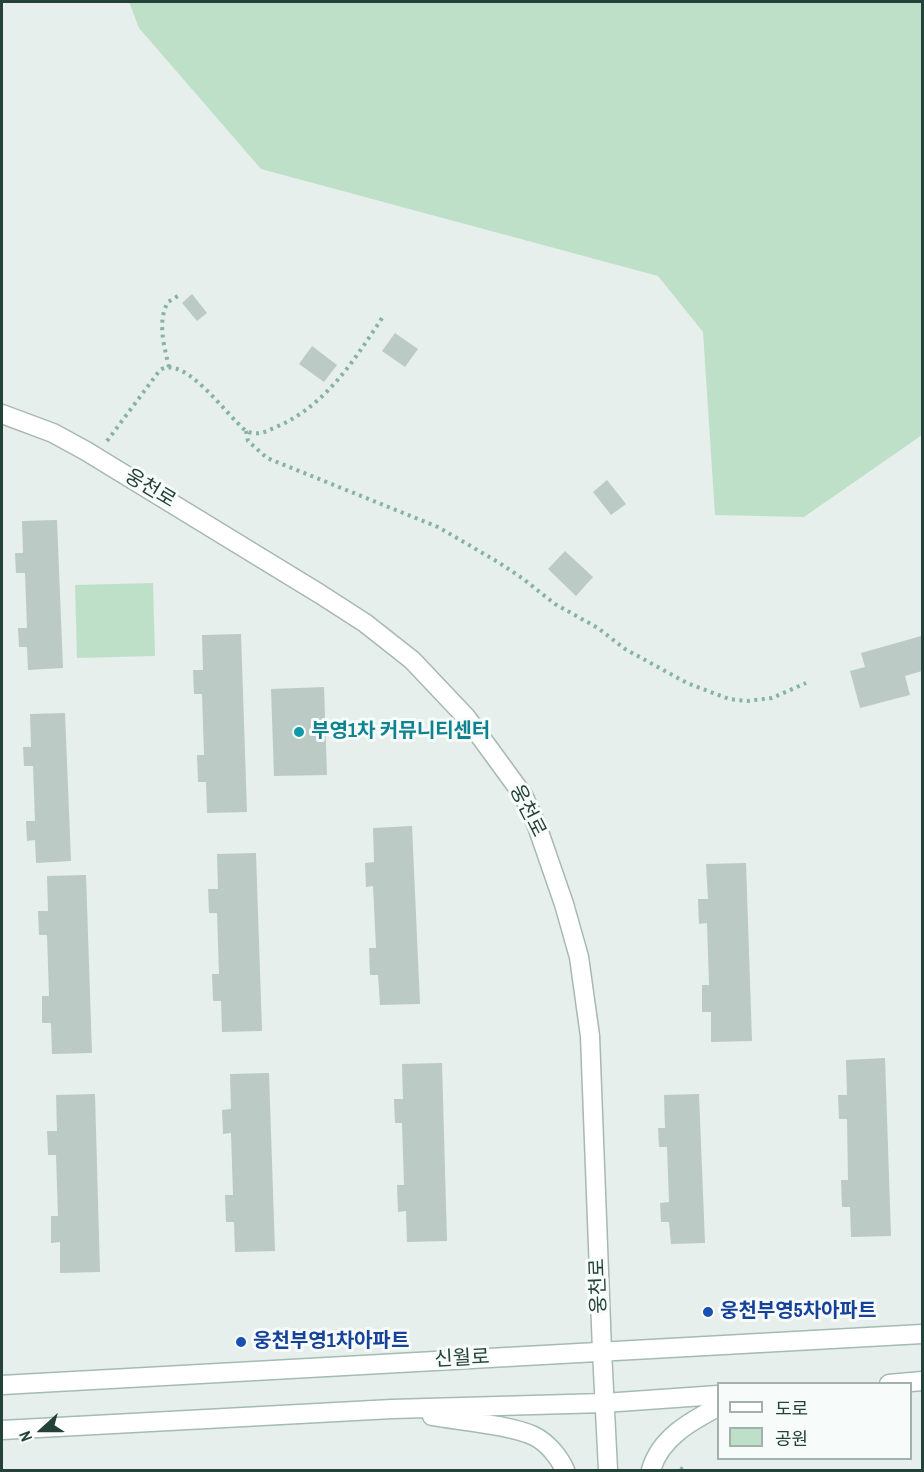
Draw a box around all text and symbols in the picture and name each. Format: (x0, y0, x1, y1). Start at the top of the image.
street label: 웅천로 (120, 464, 180, 514)
place label: 부영1차 커뮤니티센터 (311, 720, 490, 744)
marker: 부영1차 커뮤니티센터 (292, 725, 306, 739)
street label: 웅천로 (504, 781, 550, 841)
street label: 웅천로 (586, 1258, 612, 1314)
place label: 웅천부영5차아파트 (720, 1300, 876, 1324)
marker: 웅천부영5차아파트 (701, 1305, 715, 1319)
place label: 웅천부영1차아파트 (253, 1330, 409, 1354)
marker: 웅천부영1차아파트 (234, 1335, 248, 1349)
street label: 신월로 (434, 1346, 490, 1372)
legend (717, 1382, 912, 1460)
text: 도로 (775, 1396, 808, 1421)
north arrow (12, 1400, 72, 1460)
text: 공원 (775, 1426, 808, 1451)
text: N (13, 1428, 37, 1445)

